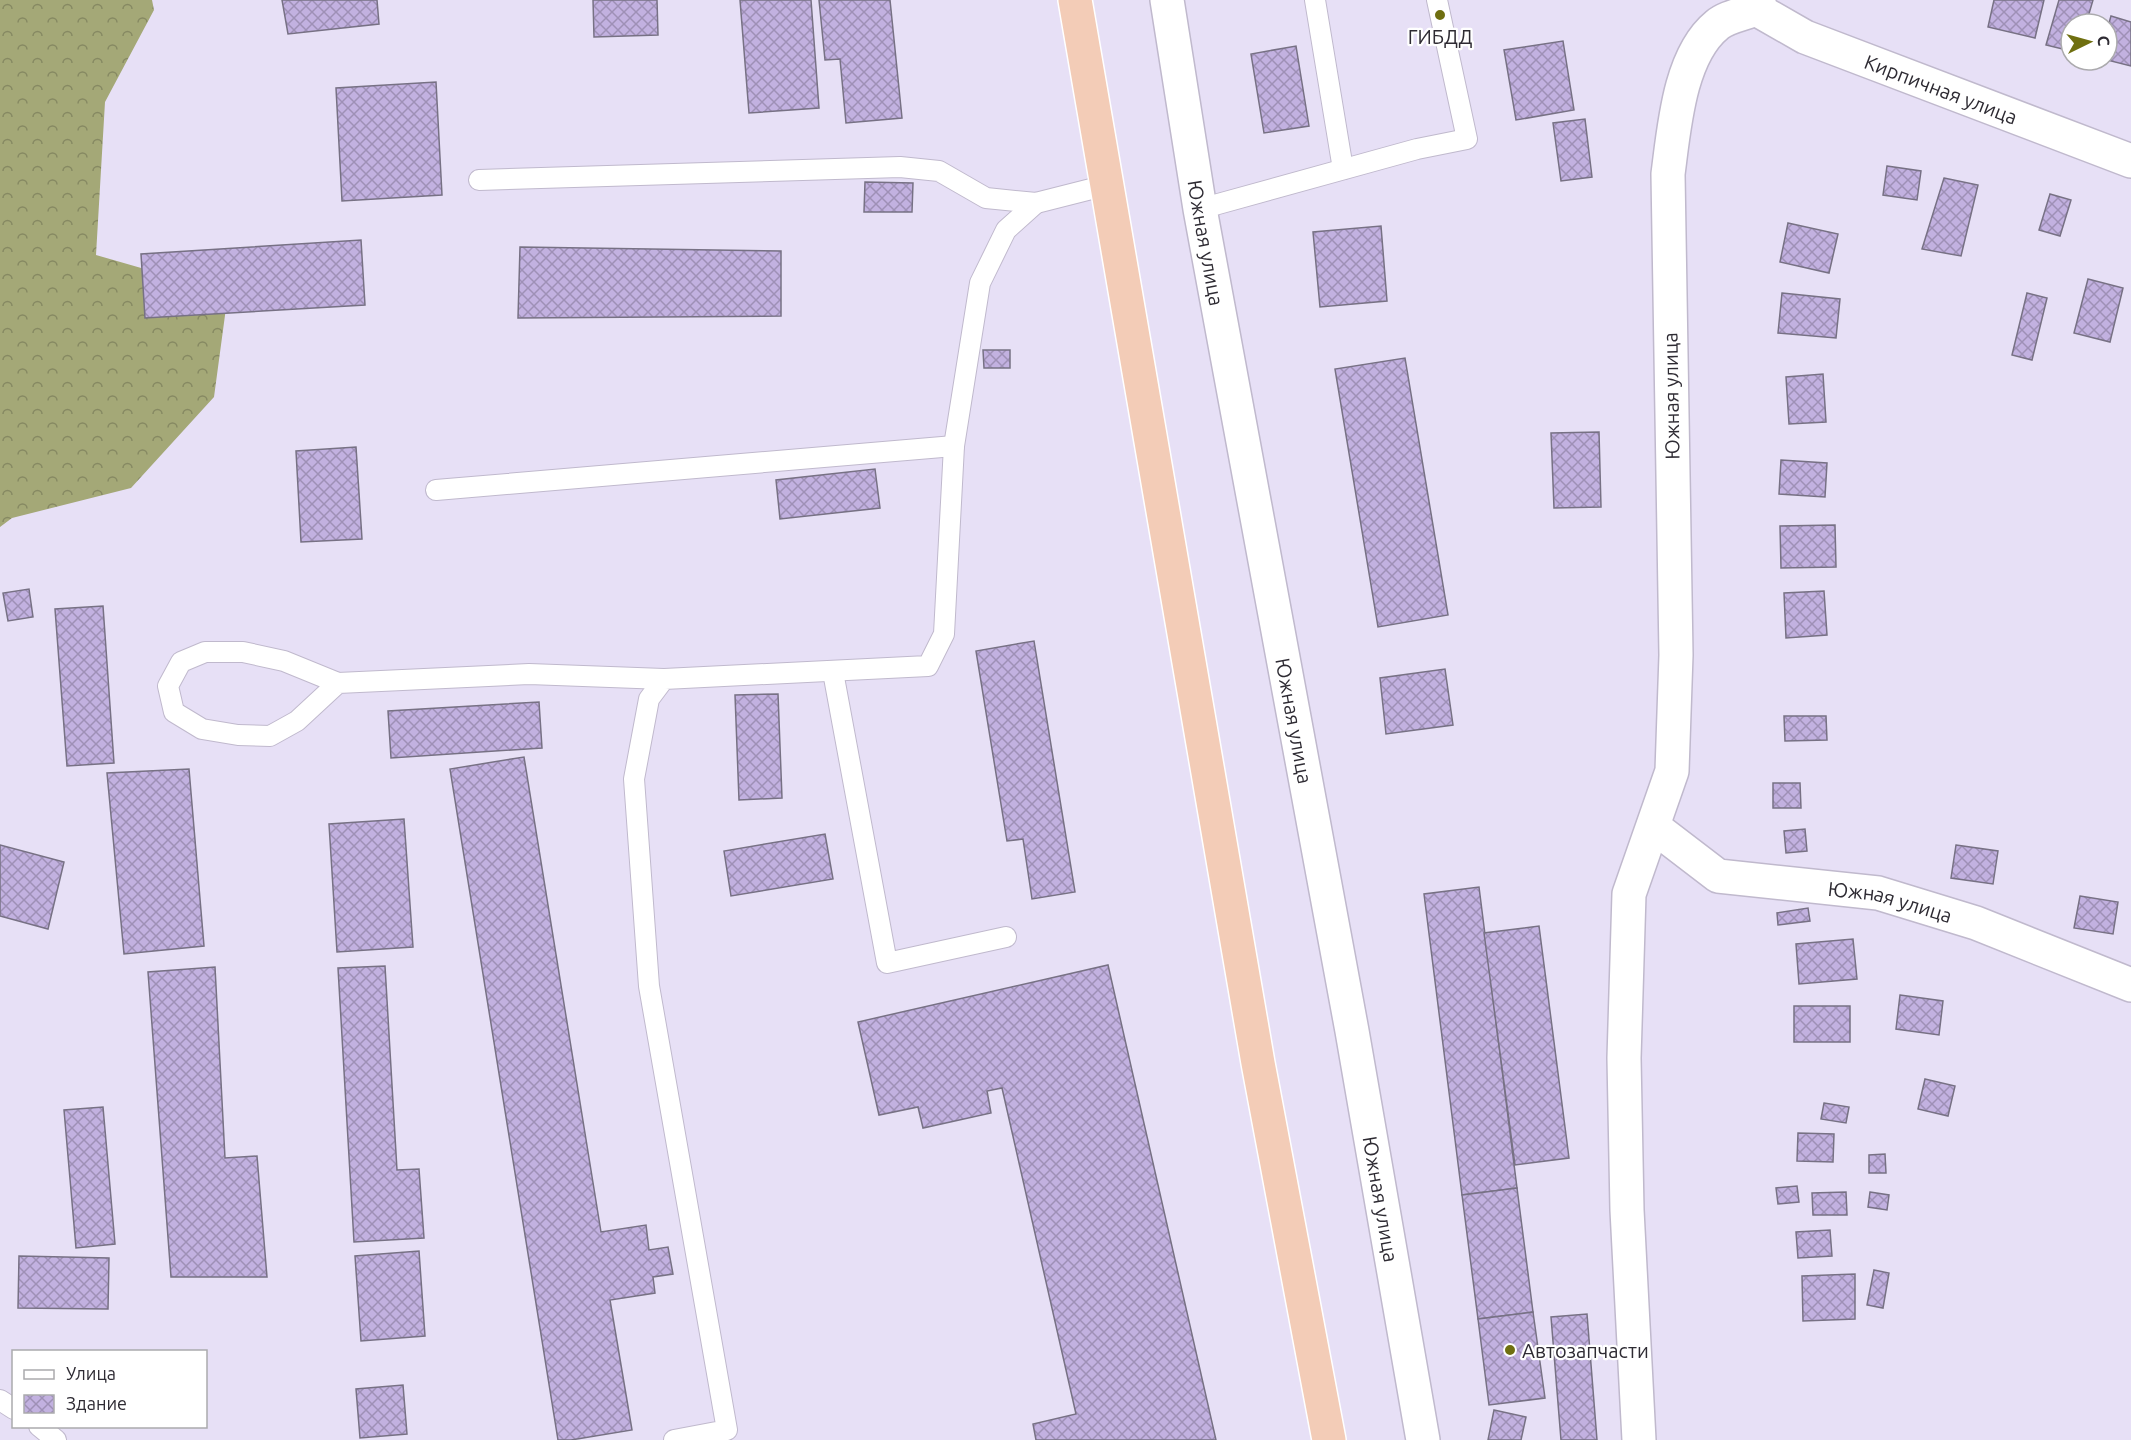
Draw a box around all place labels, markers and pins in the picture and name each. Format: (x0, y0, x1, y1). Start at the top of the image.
marker: ГИБДД (1433, 8, 1447, 22)
place label: ГИБДД (1408, 25, 1472, 48)
place label: Автозапчасти (1522, 1339, 1649, 1362)
marker: Автозапчасти (1503, 1343, 1517, 1357)

